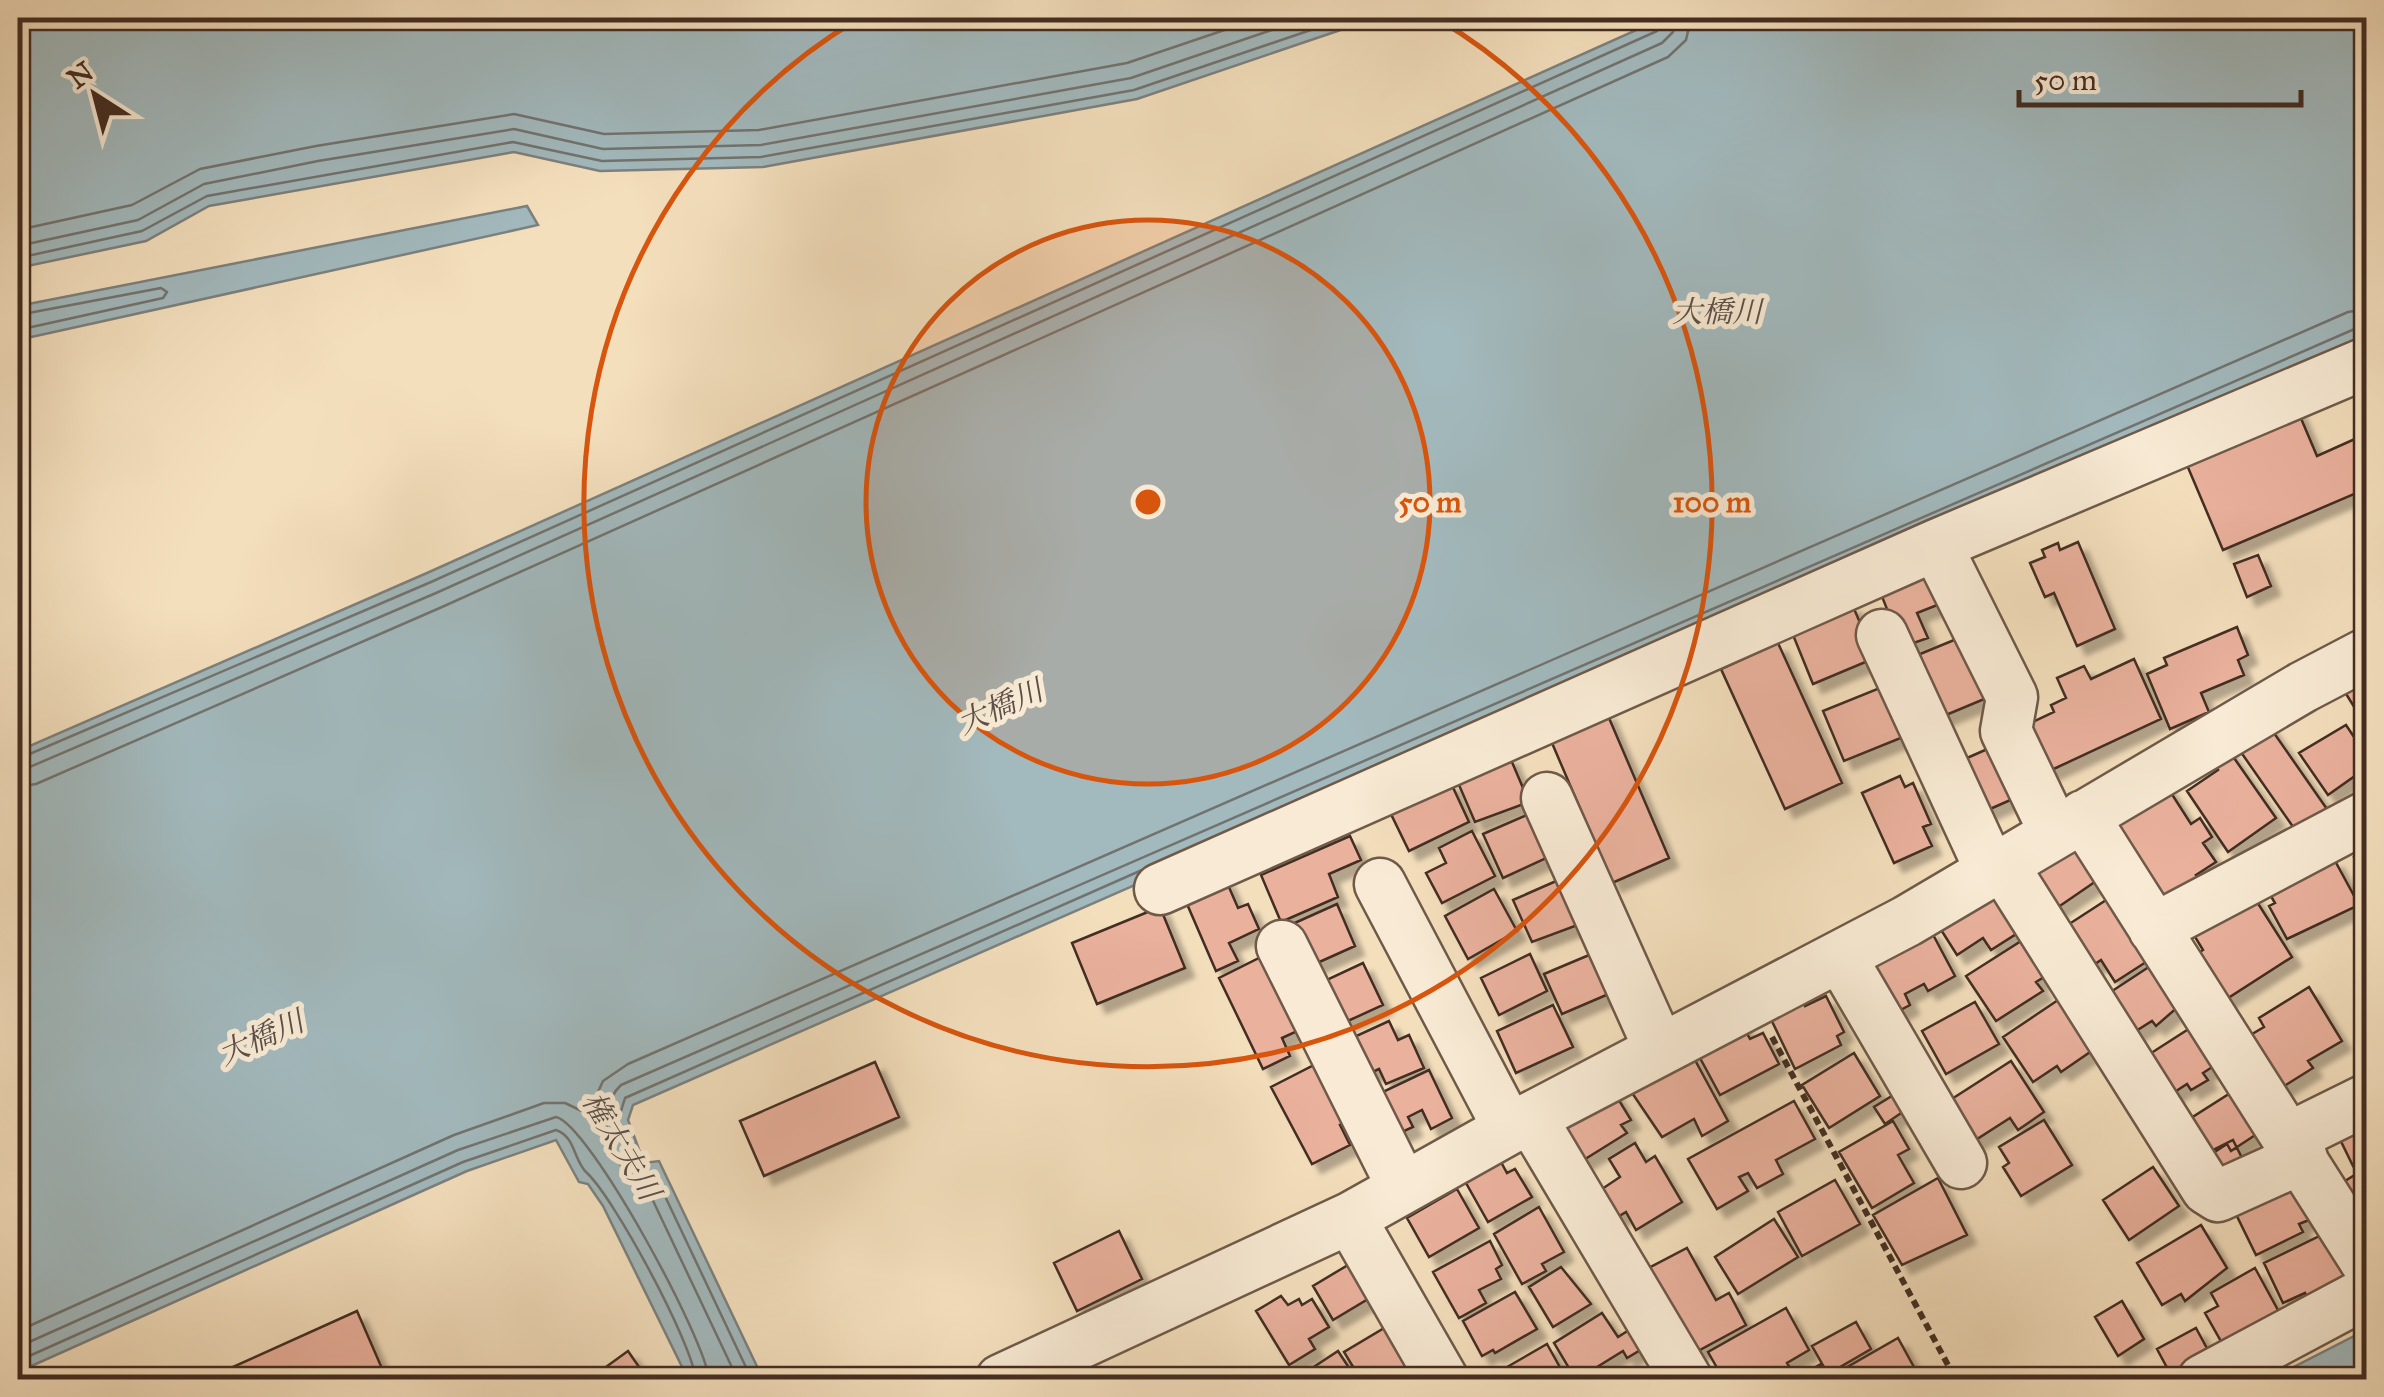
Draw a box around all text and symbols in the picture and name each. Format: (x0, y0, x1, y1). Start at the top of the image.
north arrow (45, 45, 145, 145)
scale bar (2019, 45, 2302, 107)
text: N (61, 54, 101, 96)
text: 50 m (2034, 62, 2097, 98)
water label: 大橋川 (1672, 294, 1765, 330)
centre of rings (1130, 484, 1166, 520)
text: 50 m (1398, 484, 1462, 520)
text: 100 m (1673, 484, 1752, 520)
water label: 大橋川 (952, 671, 1051, 742)
water label: 大橋川 (213, 1002, 312, 1073)
water label: 権太夫川 (575, 1085, 669, 1209)

